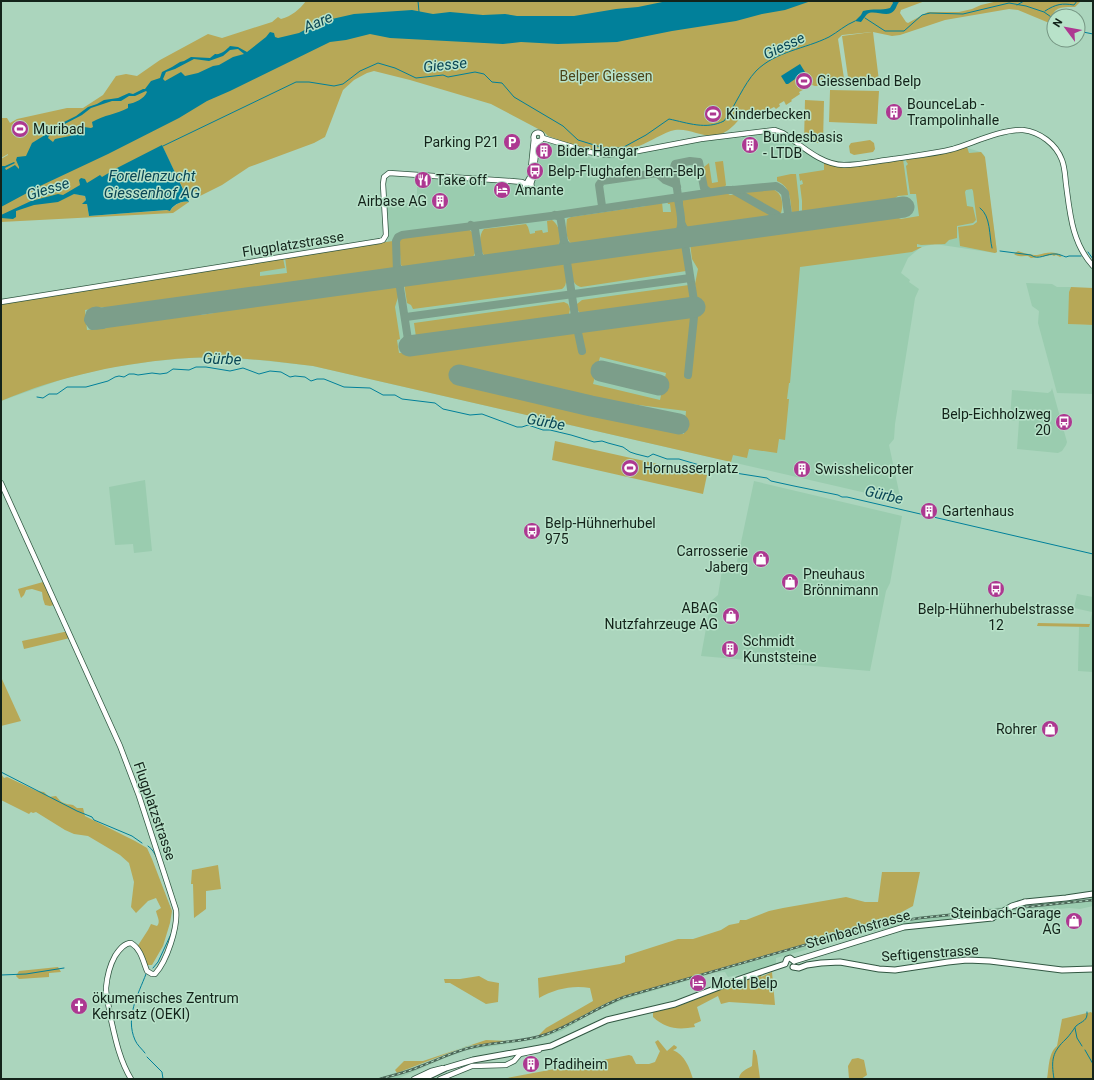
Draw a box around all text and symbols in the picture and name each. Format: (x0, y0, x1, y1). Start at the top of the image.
water label: Aare (300, 8, 336, 37)
north arrow (1046, 8, 1086, 48)
text: N (1050, 16, 1066, 30)
water label: Giesse (760, 28, 808, 63)
water label: Giesse (422, 54, 468, 76)
park label: Belper Giessen (559, 68, 653, 84)
sports icon: Giessenbad Belp (794, 71, 814, 91)
place label: Giessenbad Belp (817, 73, 921, 89)
place label: BounceLab - Trampolinhalle (907, 96, 999, 128)
building icon: BounceLab - Trampolinhalle (884, 102, 904, 122)
sports icon: Kinderbecken (703, 104, 723, 124)
place label: Kinderbecken (726, 106, 811, 122)
sports icon: Muribad (10, 119, 30, 139)
place label: Muribad (33, 121, 84, 137)
place label: Bundesbasis - LTDB (763, 129, 843, 161)
parking icon: Parking P21 (502, 132, 522, 152)
place label: Parking P21 (424, 134, 499, 150)
building icon: Bundesbasis - LTDB (740, 135, 760, 155)
building icon: Bider Hangar (534, 141, 554, 161)
place label: Bider Hangar (557, 143, 638, 159)
bus stop icon: Belp-Flughafen Bern-Belp (525, 161, 545, 181)
place label: Belp-Flughafen Bern-Belp (548, 163, 705, 179)
water label: Forellenzucht Giessenhof AG (104, 167, 200, 202)
restaurant icon: Take off (413, 170, 433, 190)
place label: Take off (436, 172, 487, 188)
water label: Giesse (24, 174, 72, 204)
hotel icon: Amante (492, 180, 512, 200)
place label: Amante (515, 182, 564, 198)
building icon: Airbase AG (430, 191, 450, 211)
place label: Airbase AG (358, 193, 427, 209)
street label: Flugplatzstrasse (241, 228, 345, 260)
water label: Gürbe (202, 349, 242, 369)
place label: Belp-Eichholzweg 20 (941, 406, 1051, 438)
water label: Gürbe (525, 410, 567, 434)
bus stop icon: Belp-Eichholzweg 20 (1054, 412, 1074, 432)
sports icon: Hornusserplatz (620, 458, 640, 478)
building icon: Swisshelicopter (792, 459, 812, 479)
place label: Hornusserplatz (643, 460, 738, 476)
place label: Swisshelicopter (815, 461, 914, 477)
water label: Gürbe (863, 482, 905, 508)
building icon: Gartenhaus (919, 501, 939, 521)
place label: Gartenhaus (942, 503, 1014, 519)
place label: Belp-Hühnerhubel 975 (545, 515, 656, 547)
bus stop icon: Belp-Hühnerhubel 975 (522, 521, 542, 541)
place label: Carrosserie Jaberg (676, 543, 748, 575)
shop icon: Carrosserie Jaberg (751, 549, 771, 569)
place label: Pneuhaus Brönnimann (803, 566, 879, 598)
shop icon: Pneuhaus Brönnimann (780, 572, 800, 592)
bus stop icon: Belp-Hühnerhubelstrasse 12 (986, 579, 1006, 599)
place label: ABAG Nutzfahrzeuge AG (605, 600, 718, 632)
place label: Belp-Hühnerhubelstrasse 12 (918, 601, 1074, 633)
shop icon: ABAG Nutzfahrzeuge AG (721, 606, 741, 626)
place label: Schmidt Kunststeine (743, 633, 817, 665)
building icon: Schmidt Kunststeine (720, 639, 740, 659)
shop icon: Rohrer (1040, 719, 1060, 739)
place label: Rohrer (996, 721, 1037, 737)
street label: Flugplatzstrasse (131, 760, 179, 862)
place label: Steinbach-Garage AG (951, 905, 1061, 937)
street label: Steinbachstrasse (804, 906, 912, 952)
shop icon: Steinbach-Garage AG (1064, 911, 1084, 931)
street label: Seftigenstrasse (881, 942, 979, 964)
hotel icon: Motel Belp (688, 973, 708, 993)
place label: Motel Belp (711, 975, 778, 991)
place label: ökumenisches Zentrum Kehrsatz (OEKI) (92, 990, 239, 1023)
church icon: ökumenisches Zentrum Kehrsatz (OEKI) (69, 996, 89, 1016)
building icon: Pfadiheim (521, 1054, 541, 1074)
place label: Pfadiheim (544, 1056, 607, 1072)

